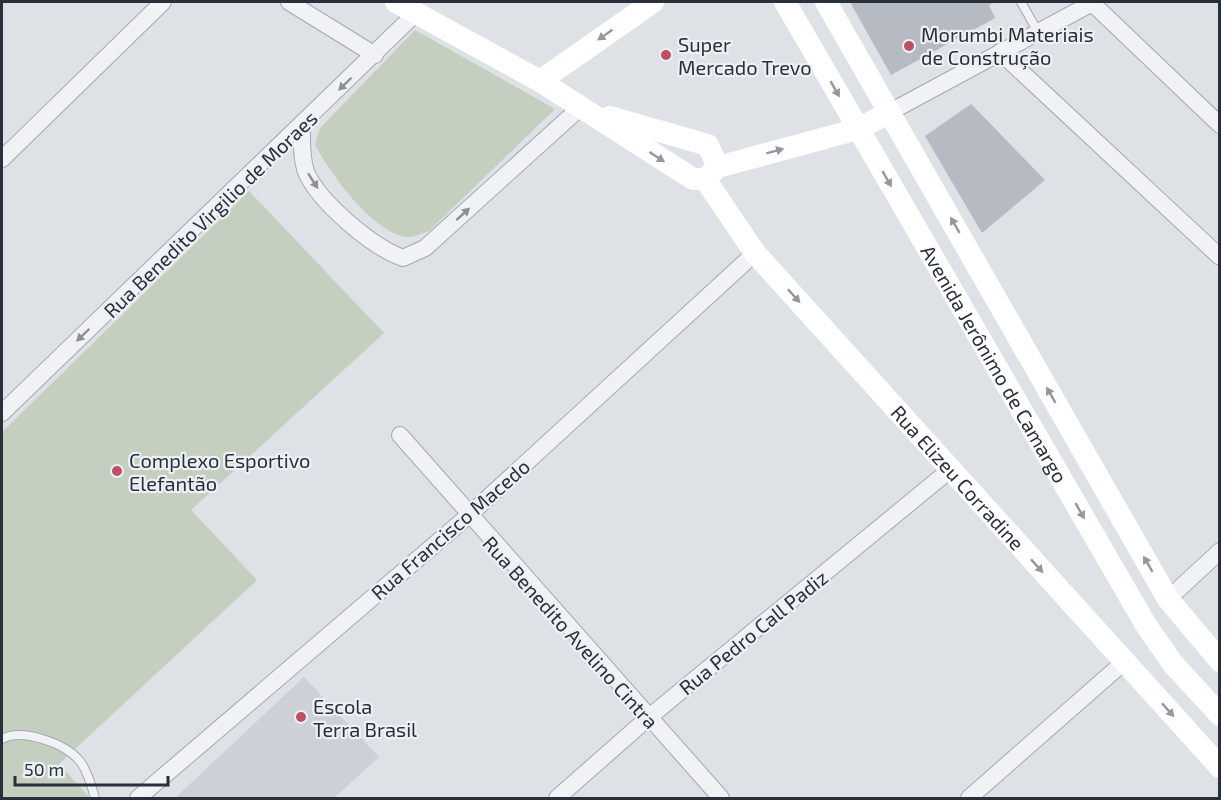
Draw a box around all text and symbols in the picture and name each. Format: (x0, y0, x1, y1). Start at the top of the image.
place label: Morumbi Materiais de Construção (921, 22, 1094, 70)
one-way arrow (597, 29, 613, 40)
place label: Super Mercado Trevo (678, 32, 812, 79)
marker: Morumbi Materiais de Construção (902, 39, 916, 53)
marker: Super Mercado Trevo (659, 48, 673, 62)
one-way arrow (337, 77, 352, 91)
one-way arrow (830, 81, 840, 98)
street label: Rua Benedito Virgilio de Moraes (98, 106, 322, 322)
one-way arrow (765, 146, 784, 156)
one-way arrow (649, 151, 665, 162)
one-way arrow (882, 171, 892, 188)
one-way arrow (307, 173, 318, 189)
one-way arrow (455, 207, 470, 221)
one-way arrow (950, 216, 960, 233)
street label: Avenida Jerônimo de Camargo (916, 240, 1073, 487)
one-way arrow (787, 288, 800, 303)
one-way arrow (76, 328, 90, 342)
one-way arrow (1046, 386, 1056, 403)
street label: Rua Elizeu Corradine (887, 400, 1030, 555)
place label: Complexo Esportivo Elefantão (129, 448, 310, 495)
street label: Rua Francisco Macedo (366, 454, 534, 604)
marker: Complexo Esportivo Elefantão (110, 464, 124, 478)
one-way arrow (1075, 503, 1085, 520)
street label: Rua Benedito Avelino Cintra (478, 531, 664, 733)
one-way arrow (1143, 555, 1153, 572)
one-way arrow (1030, 558, 1044, 572)
street label: Rua Pedro Call Padiz (674, 565, 832, 699)
place label: Escola Terra Brasil (313, 694, 417, 741)
one-way arrow (1161, 703, 1175, 718)
marker: Escola Terra Brasil (294, 710, 308, 724)
scale bar (15, 749, 168, 787)
text: 50 m (24, 758, 64, 780)

